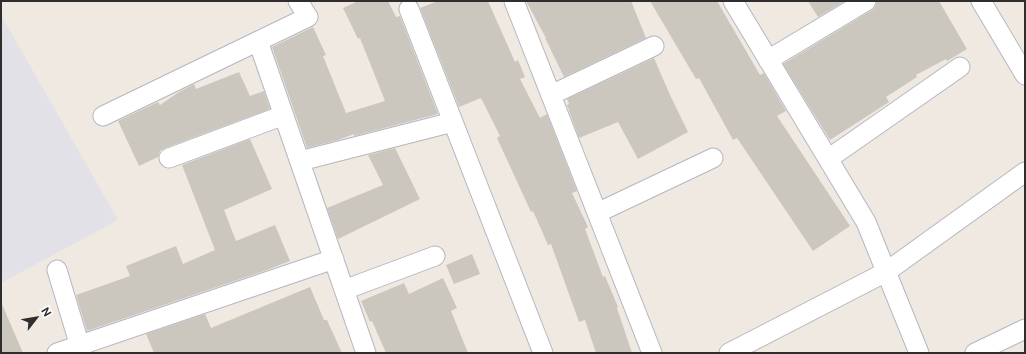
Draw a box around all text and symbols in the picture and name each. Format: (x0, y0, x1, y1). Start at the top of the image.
north arrow (16, 298, 56, 338)
text: N (39, 305, 54, 319)

